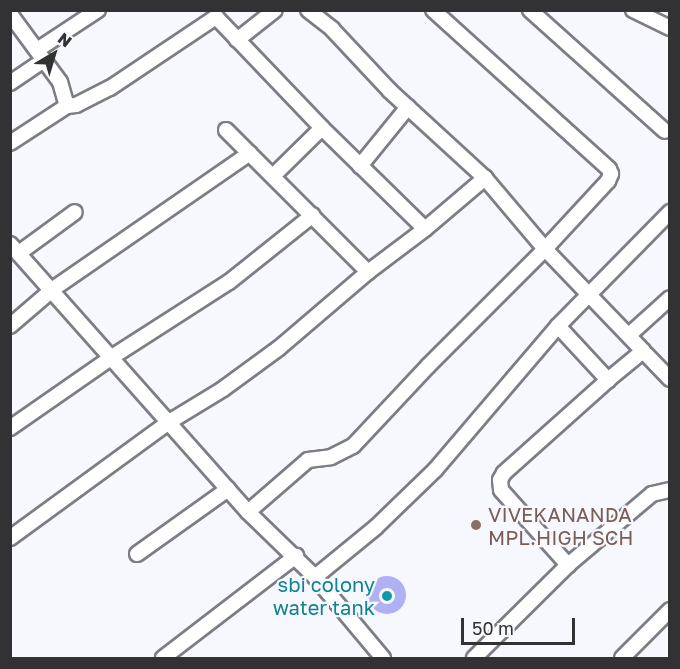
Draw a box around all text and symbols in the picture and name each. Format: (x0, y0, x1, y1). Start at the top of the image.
north arrow (24, 24, 84, 84)
text: N (54, 28, 76, 51)
place label: VIVEKANANDA MPL.HIGH SCH (488, 502, 633, 549)
marker: VIVEKANANDA MPL.HIGH SCH (469, 518, 483, 532)
place label: sbi colony water tank (273, 572, 375, 619)
marker: sbi colony water tank (380, 589, 394, 603)
scale bar (464, 606, 578, 644)
text: 50 m (472, 617, 514, 639)

